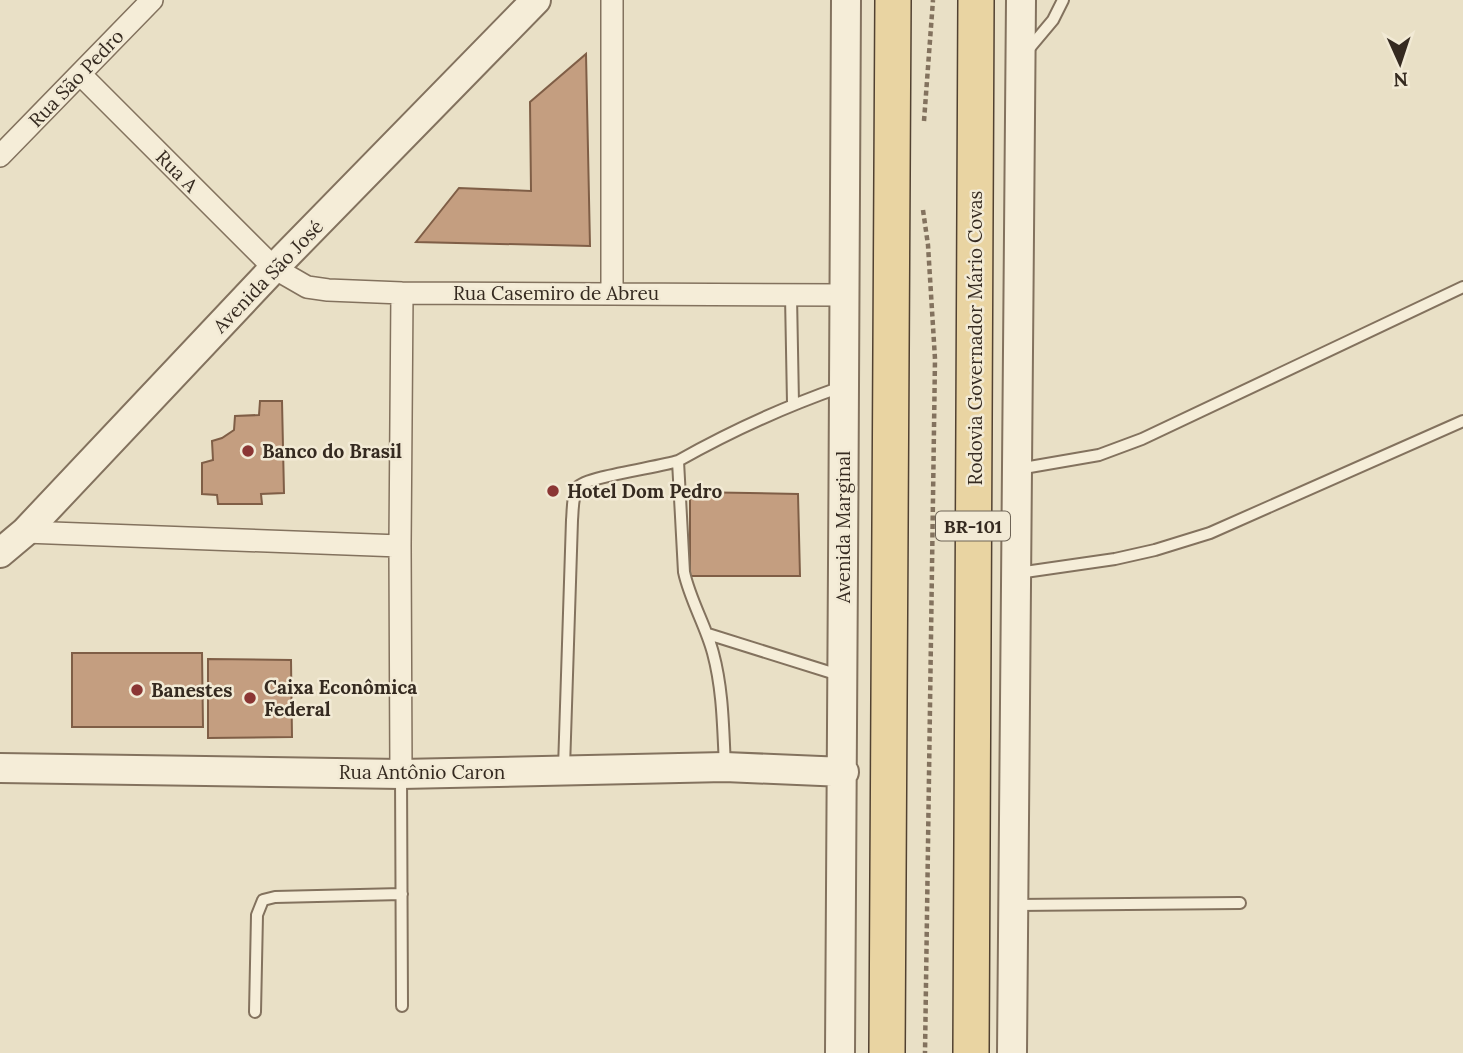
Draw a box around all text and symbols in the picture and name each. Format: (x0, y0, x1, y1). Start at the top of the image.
street label: Rua São Pedro (23, 24, 129, 132)
north arrow (1365, 28, 1435, 98)
text: N (1393, 68, 1409, 92)
street label: Rua A (151, 145, 204, 198)
street label: Rodovia Governador Mário Covas (963, 190, 987, 485)
street label: Avenida São José (207, 214, 328, 338)
street label: Rua Casemiro de Abreu (453, 281, 659, 305)
place label: Banco do Brasil (262, 439, 402, 463)
marker: Banco do Brasil (240, 443, 256, 459)
street label: Avenida Marginal (831, 451, 855, 604)
place label: Hotel Dom Pedro (567, 479, 723, 503)
marker: Hotel Dom Pedro (545, 483, 561, 499)
road number: BR-101 (936, 512, 1010, 540)
place label: Caixa Econômica Federal (264, 675, 417, 721)
place label: Banestes (151, 678, 232, 702)
marker: Banestes (129, 682, 145, 698)
marker: Caixa Econômica Federal (242, 690, 258, 706)
street label: Rua Antônio Caron (339, 760, 505, 784)

